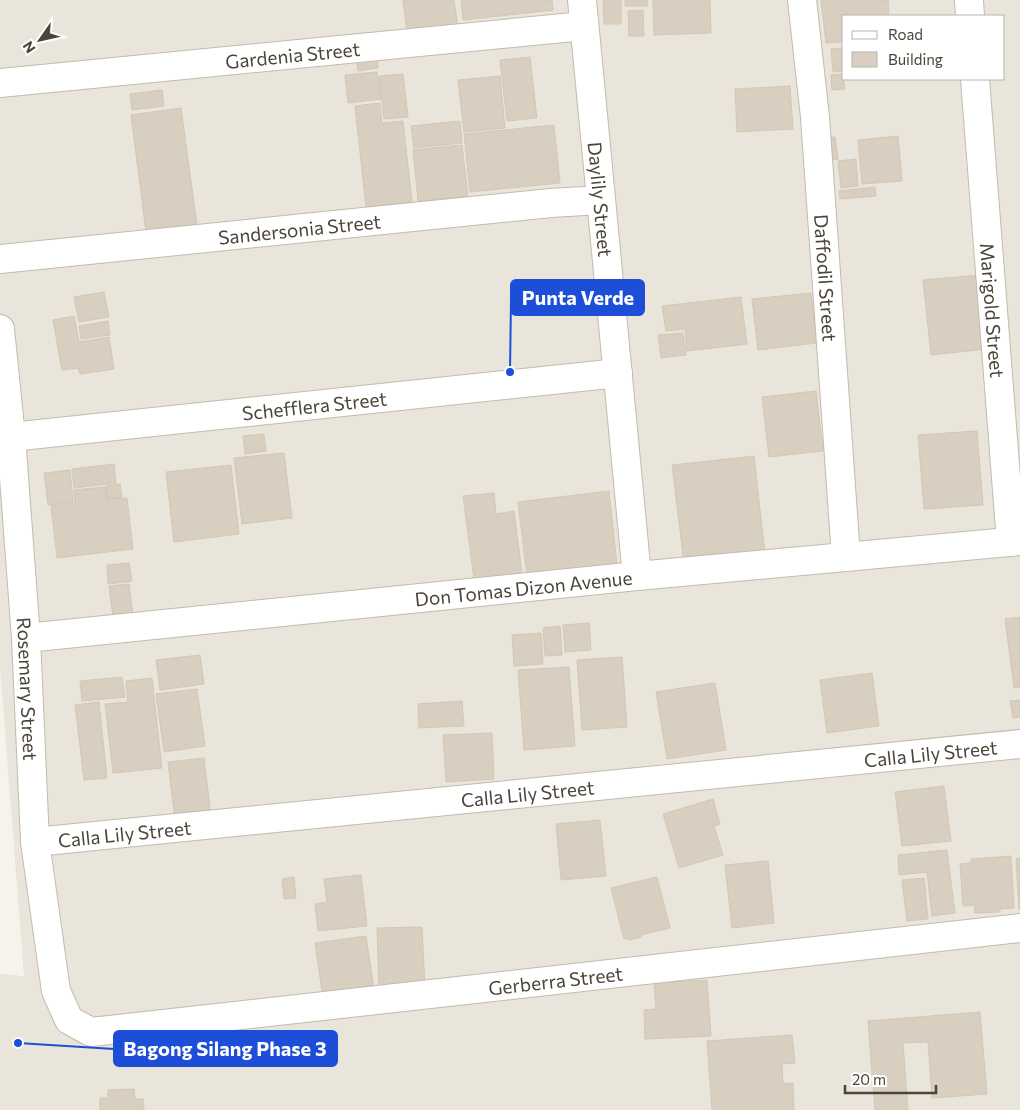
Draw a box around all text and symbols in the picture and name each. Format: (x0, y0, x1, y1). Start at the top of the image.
north arrow (15, 15, 65, 65)
legend (842, 15, 1005, 80)
text: Road (888, 25, 923, 43)
street label: Gardenia Street (224, 36, 361, 72)
text: N (19, 38, 39, 57)
text: Building (888, 50, 943, 68)
street label: Daylily Street (584, 141, 618, 258)
street label: Sandersonia Street (217, 209, 382, 248)
street label: Daffodil Street (810, 213, 842, 342)
street label: Marigold Street (976, 242, 1010, 379)
callout: Punta Verde (511, 280, 644, 315)
text: Punta Verde (522, 285, 634, 309)
street label: Schefflera Street (241, 386, 388, 424)
street label: Don Tomas Dizon Avenue (414, 565, 633, 610)
street label: Rosemary Street (13, 616, 43, 761)
street label: Calla Lily Street (863, 735, 999, 771)
street label: Calla Lily Street (460, 775, 596, 811)
street label: Calla Lily Street (57, 815, 193, 851)
street label: Gerberra Street (487, 961, 624, 999)
callout: Bagong Silang Phase 3 (114, 1031, 337, 1066)
text: Bagong Silang Phase 3 (123, 1036, 327, 1060)
scale bar (845, 1062, 936, 1094)
text: 20 m (852, 1070, 886, 1088)

